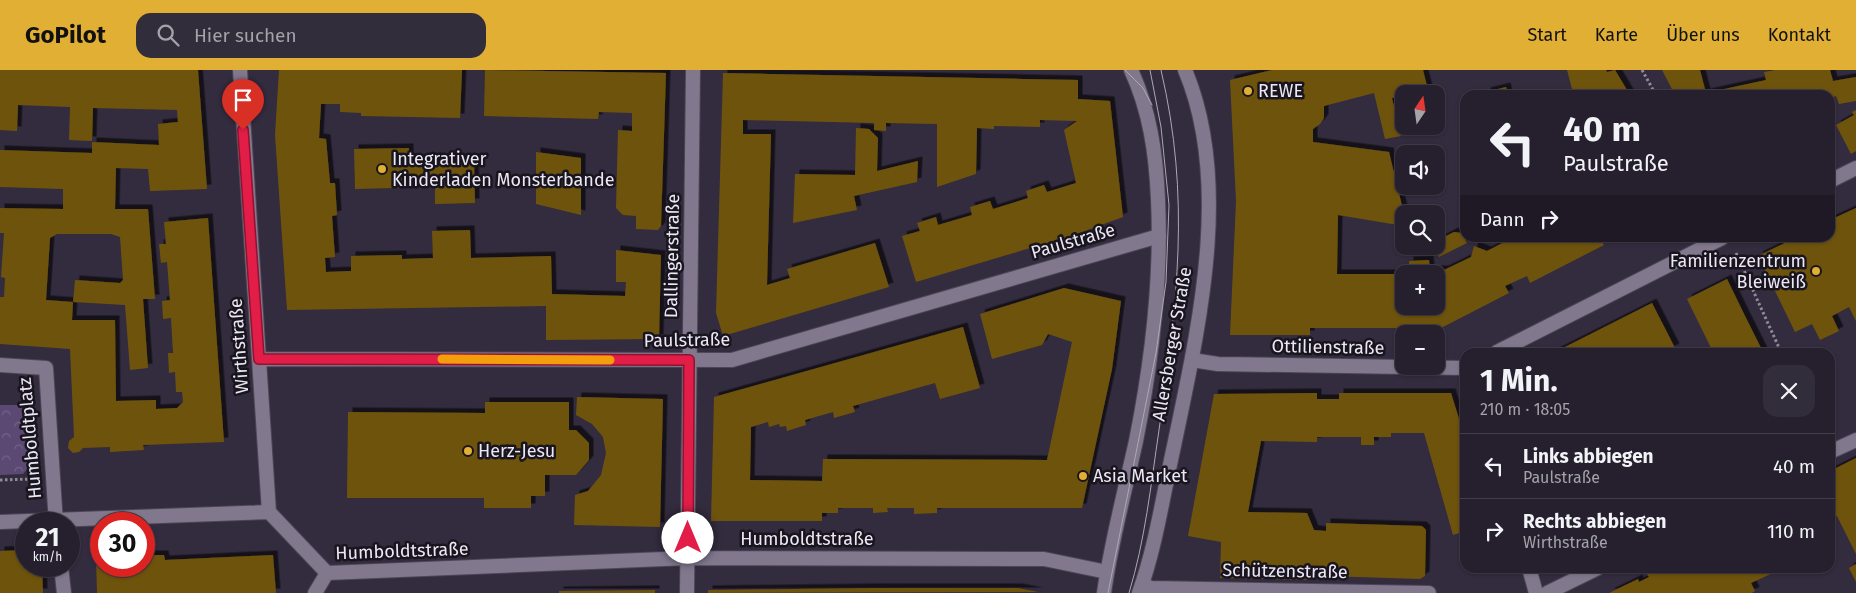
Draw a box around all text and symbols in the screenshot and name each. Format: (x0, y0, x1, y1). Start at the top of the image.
search box (136, 13, 486, 58)
text: GoPilot (25, 21, 106, 49)
icon: search (154, 21, 182, 49)
text: Hier suchen (194, 24, 297, 47)
text: Start (1527, 24, 1567, 46)
text: Karte (1595, 24, 1638, 46)
text: Über uns (1666, 24, 1740, 46)
text: Kontakt (1768, 24, 1831, 46)
pin (222, 79, 264, 130)
place label: REWE (1258, 80, 1303, 102)
marker: REWE (1242, 85, 1254, 97)
north arrow (1395, 85, 1445, 135)
map controls (1395, 85, 1445, 375)
icon: arrive (229, 86, 257, 114)
text: 40 m (1563, 108, 1641, 150)
icon: left (1480, 110, 1545, 175)
button: sound (1395, 145, 1445, 195)
place label: Integrativer Kinderladen Monsterbande (392, 148, 615, 191)
text: Paulstraße (1563, 150, 1669, 177)
marker: Integrativer Kinderladen Monsterbande (376, 163, 388, 175)
street label: Dallingerstraße (660, 194, 684, 318)
button: search (1395, 205, 1445, 255)
icon: right (1535, 205, 1563, 233)
text: Dann (1480, 208, 1525, 231)
street label: Paulstraße (1028, 219, 1118, 263)
place label: Familienzentrum Bleiweiß (1670, 250, 1806, 293)
street label: Allersberger Straße (1148, 265, 1196, 423)
button: + (1395, 265, 1445, 315)
marker: Familienzentrum Bleiweiß (1810, 265, 1822, 277)
street label: Wirthstraße (225, 298, 253, 394)
button: − (1395, 325, 1445, 375)
street label: Paulstraße (644, 328, 730, 352)
street label: Ottilienstraße (1271, 335, 1385, 359)
text: 1 Min. (1480, 363, 1558, 399)
button: close (1763, 365, 1815, 417)
street label: Humboldtplatz (14, 376, 46, 500)
text: 210 m · 18:05 (1480, 400, 1570, 419)
place label: Herz-Jesu (478, 440, 555, 462)
marker: Herz-Jesu (462, 445, 474, 457)
text: Links abbiegen (1523, 445, 1654, 468)
icon: left (1480, 452, 1508, 480)
text: 40 m (1773, 455, 1815, 478)
place label: Asia Market (1093, 465, 1188, 487)
text: Paulstraße (1523, 468, 1600, 487)
marker: Asia Market (1077, 470, 1089, 482)
text: Rechts abbiegen (1523, 510, 1666, 533)
position arrow (661, 511, 713, 563)
speed limit sign: 30 (90, 512, 155, 577)
icon: right (1480, 517, 1508, 545)
text: 110 m (1767, 520, 1815, 543)
text: 21 (36, 523, 59, 553)
street label: Humboldtstraße (740, 528, 874, 550)
text: Wirthstraße (1523, 533, 1608, 552)
street label: Humboldtstraße (335, 538, 469, 564)
text: km/h (33, 550, 62, 564)
street label: Schützenstraße (1222, 559, 1348, 583)

